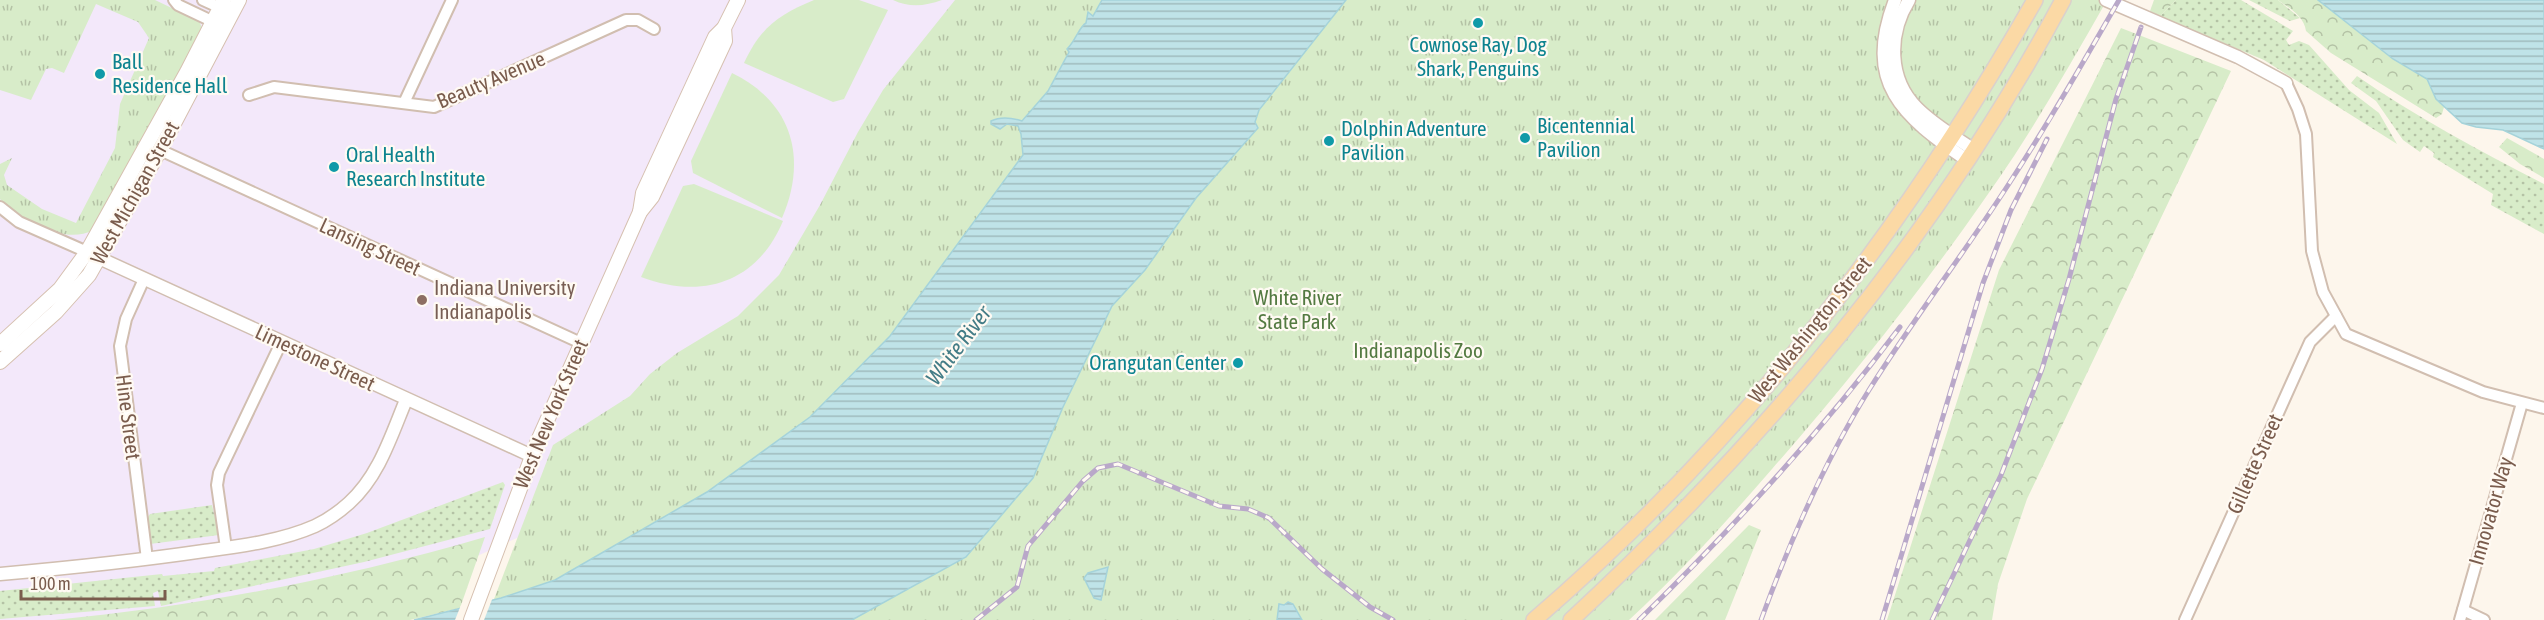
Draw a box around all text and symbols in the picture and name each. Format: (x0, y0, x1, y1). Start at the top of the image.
marker: Cownose Ray, Dog Shark, Penguins (1471, 16, 1485, 30)
place label: Cownose Ray, Dog Shark, Penguins (1409, 32, 1547, 80)
street label: Beauty Avenue (433, 46, 548, 113)
place label: Ball Residence Hall (112, 49, 228, 97)
marker: Ball Residence Hall (93, 67, 107, 81)
place label: Bicentennial Pavilion (1537, 113, 1636, 161)
place label: Dolphin Adventure Pavilion (1341, 116, 1487, 164)
street label: West Michigan Street (85, 117, 183, 268)
marker: Bicentennial Pavilion (1518, 131, 1532, 145)
marker: Dolphin Adventure Pavilion (1322, 134, 1336, 148)
place label: Oral Health Research Institute (346, 142, 485, 190)
marker: Oral Health Research Institute (327, 160, 341, 174)
street label: Lansing Street (316, 212, 425, 280)
street label: West Washington Street (1743, 251, 1876, 407)
place label: Indiana University Indianapolis (434, 275, 576, 323)
park label: White River State Park (1253, 285, 1342, 333)
marker: Indiana University Indianapolis (415, 293, 429, 307)
water label: White River (920, 299, 997, 390)
street label: Limestone Street (252, 319, 379, 395)
street label: West New York Street (508, 335, 592, 492)
park label: Indianapolis Zoo (1353, 338, 1483, 362)
place label: Orangutan Center (1089, 350, 1227, 374)
marker: Orangutan Center (1231, 356, 1245, 370)
street label: Hine Street (112, 373, 146, 461)
street label: Gillette Street (2221, 410, 2287, 517)
street label: Innovator Way (2463, 454, 2517, 568)
scale bar (21, 563, 165, 601)
text: 100 m (30, 573, 71, 594)

